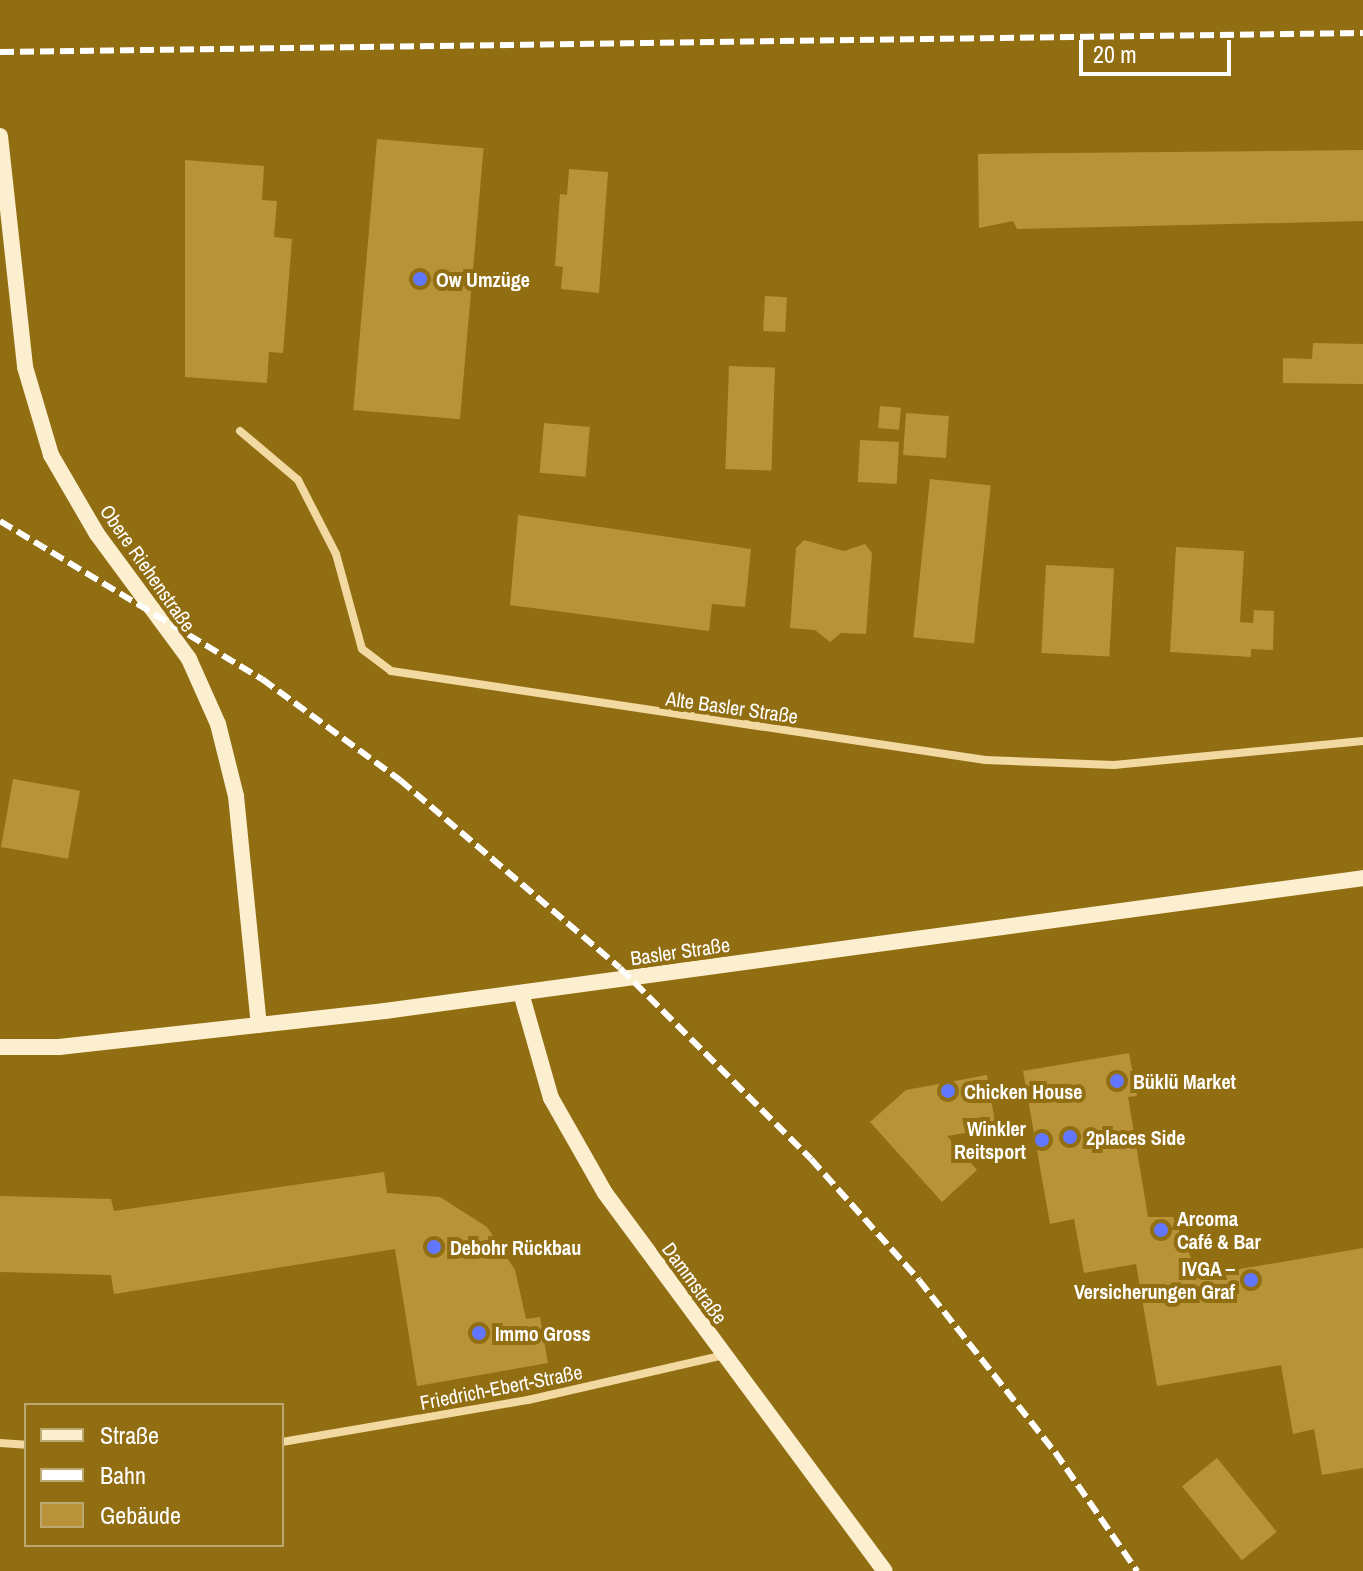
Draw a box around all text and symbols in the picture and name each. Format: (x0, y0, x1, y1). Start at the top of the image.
scale bar (1083, 24, 1235, 74)
text: 20 m (1093, 38, 1137, 70)
place label: Ow Umzüge (436, 267, 530, 291)
marker: Ow Umzüge (411, 270, 429, 288)
street label: Obere Riehenstraße (95, 500, 201, 636)
street label: Alte Basler Straße (664, 686, 800, 728)
street label: Basler Straße (629, 932, 731, 970)
place label: Büklü Market (1133, 1069, 1236, 1093)
marker: Büklü Market (1108, 1072, 1126, 1090)
place label: Chicken House (964, 1079, 1082, 1103)
marker: Chicken House (939, 1082, 957, 1100)
place label: Winkler Reitsport (954, 1116, 1026, 1163)
place label: 2places Side (1086, 1125, 1185, 1149)
marker: 2places Side (1061, 1128, 1079, 1146)
marker: Winkler Reitsport (1033, 1131, 1051, 1149)
place label: Arcoma Café & Bar (1177, 1206, 1261, 1253)
marker: Arcoma Café & Bar (1152, 1221, 1170, 1239)
place label: Debohr Rückbau (450, 1235, 581, 1259)
marker: Debohr Rückbau (425, 1238, 443, 1256)
street label: Dammstraße (657, 1238, 733, 1328)
place label: IVGA – Versicherungen Graf (1074, 1256, 1235, 1303)
marker: IVGA – Versicherungen Graf (1242, 1271, 1260, 1289)
place label: Immo Gross (495, 1321, 591, 1345)
marker: Immo Gross (470, 1324, 488, 1342)
street label: Friedrich-Ebert-Straße (418, 1359, 584, 1415)
legend (24, 1403, 284, 1547)
text: Straße (100, 1419, 159, 1451)
text: Bahn (100, 1459, 146, 1491)
text: Gebäude (100, 1499, 181, 1531)

